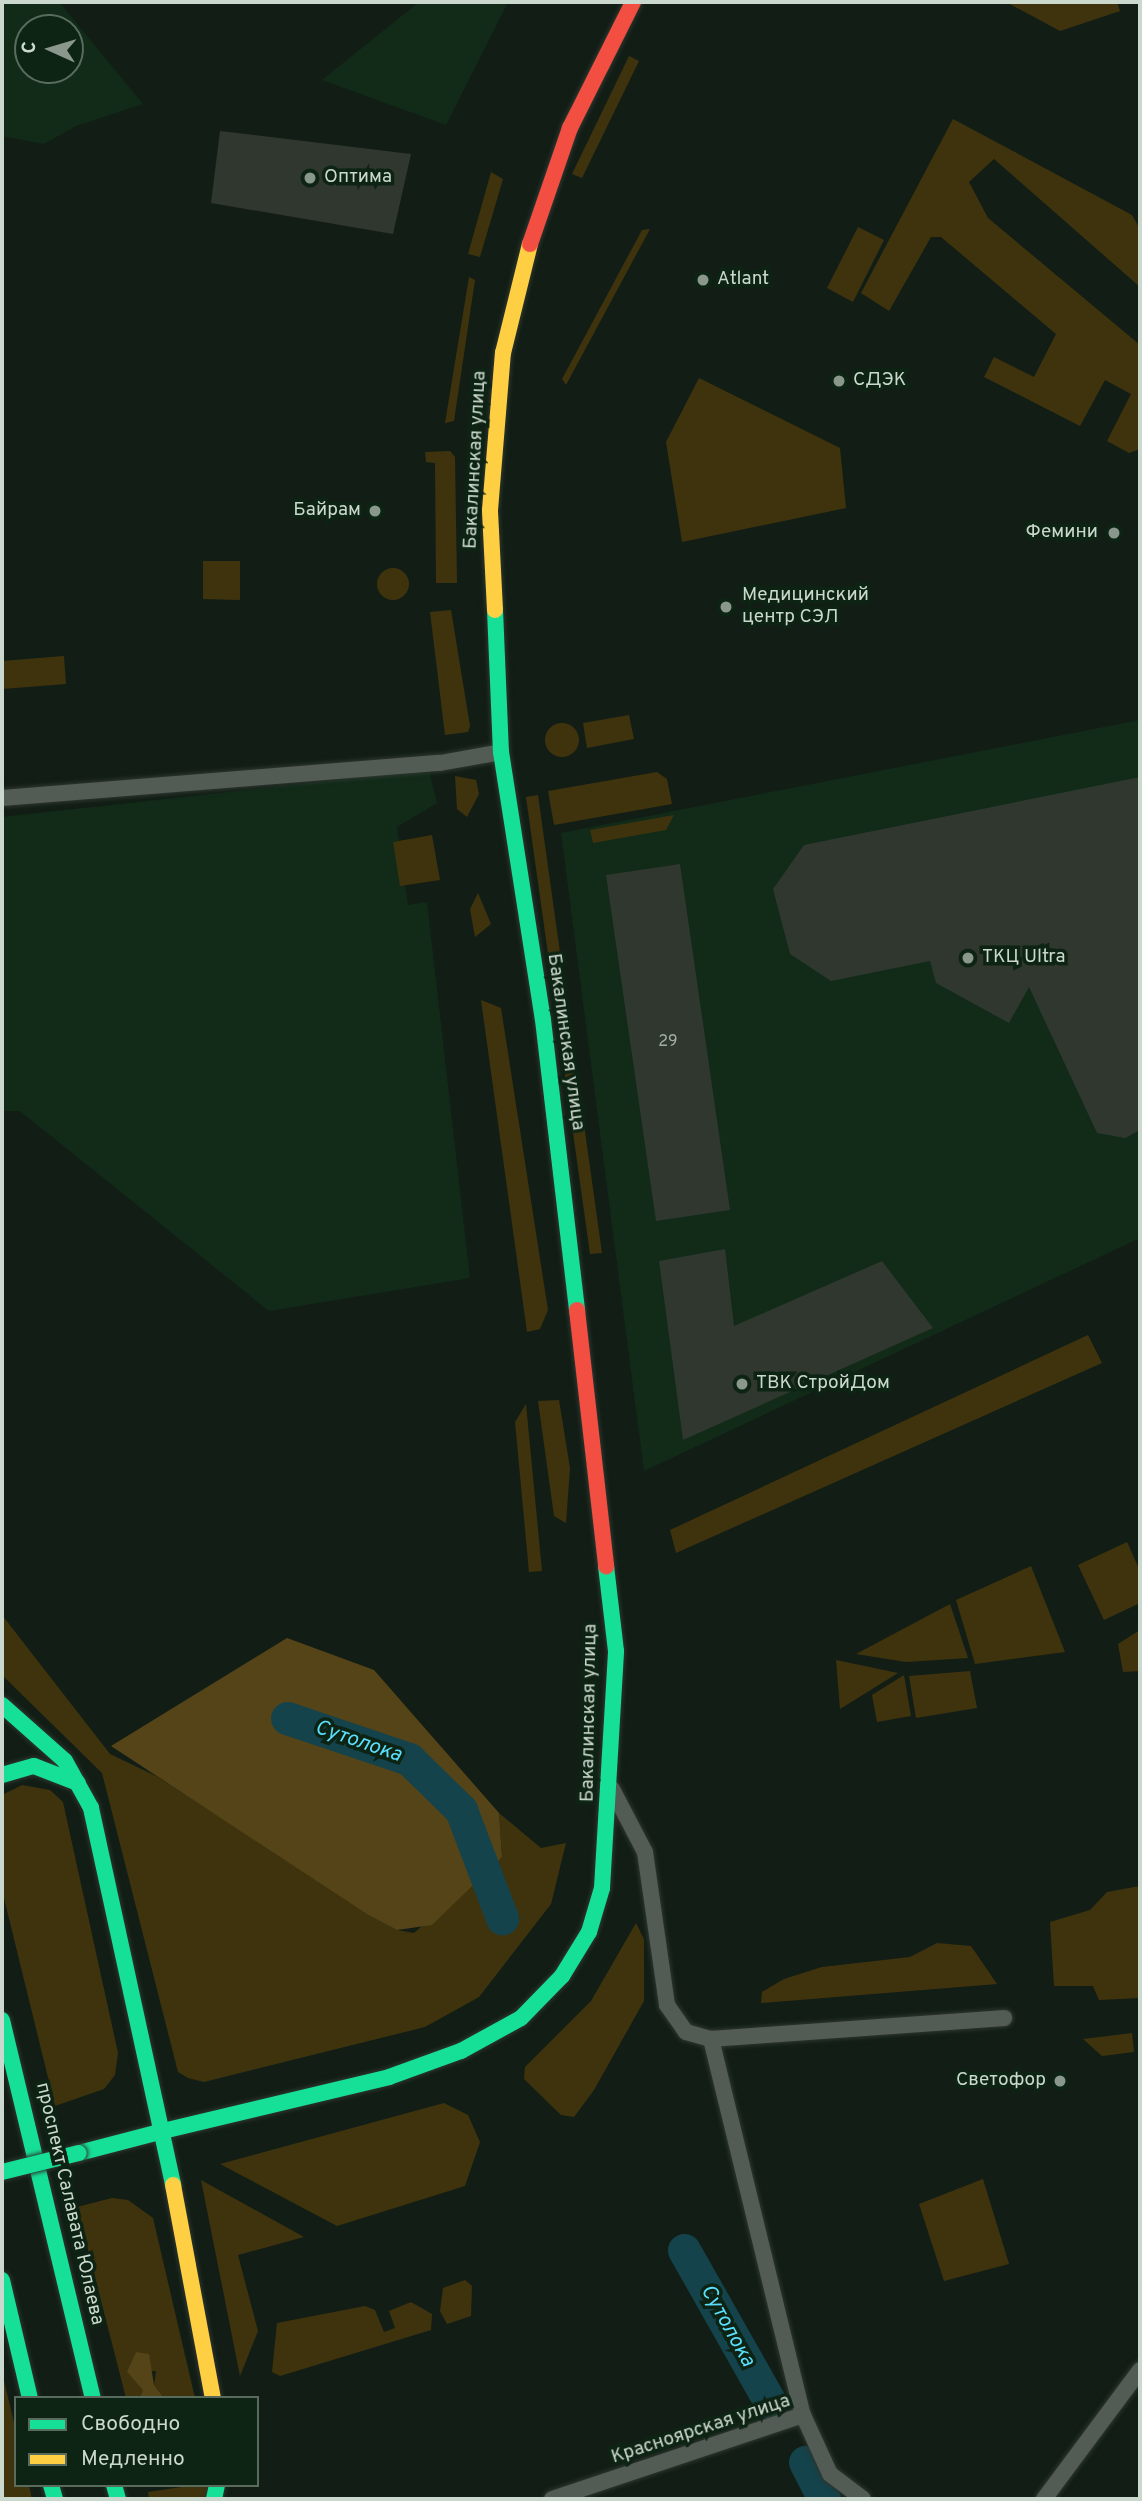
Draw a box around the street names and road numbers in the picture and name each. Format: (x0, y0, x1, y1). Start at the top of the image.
street label: Бакалинская улица (460, 370, 492, 550)
street label: Бакалинская улица (541, 952, 589, 1132)
street label: Бакалинская улица (577, 1624, 603, 1802)
street label: проспект Салавата Юлаева (30, 2080, 108, 2328)
street label: Красноярская улица (609, 2390, 793, 2470)

